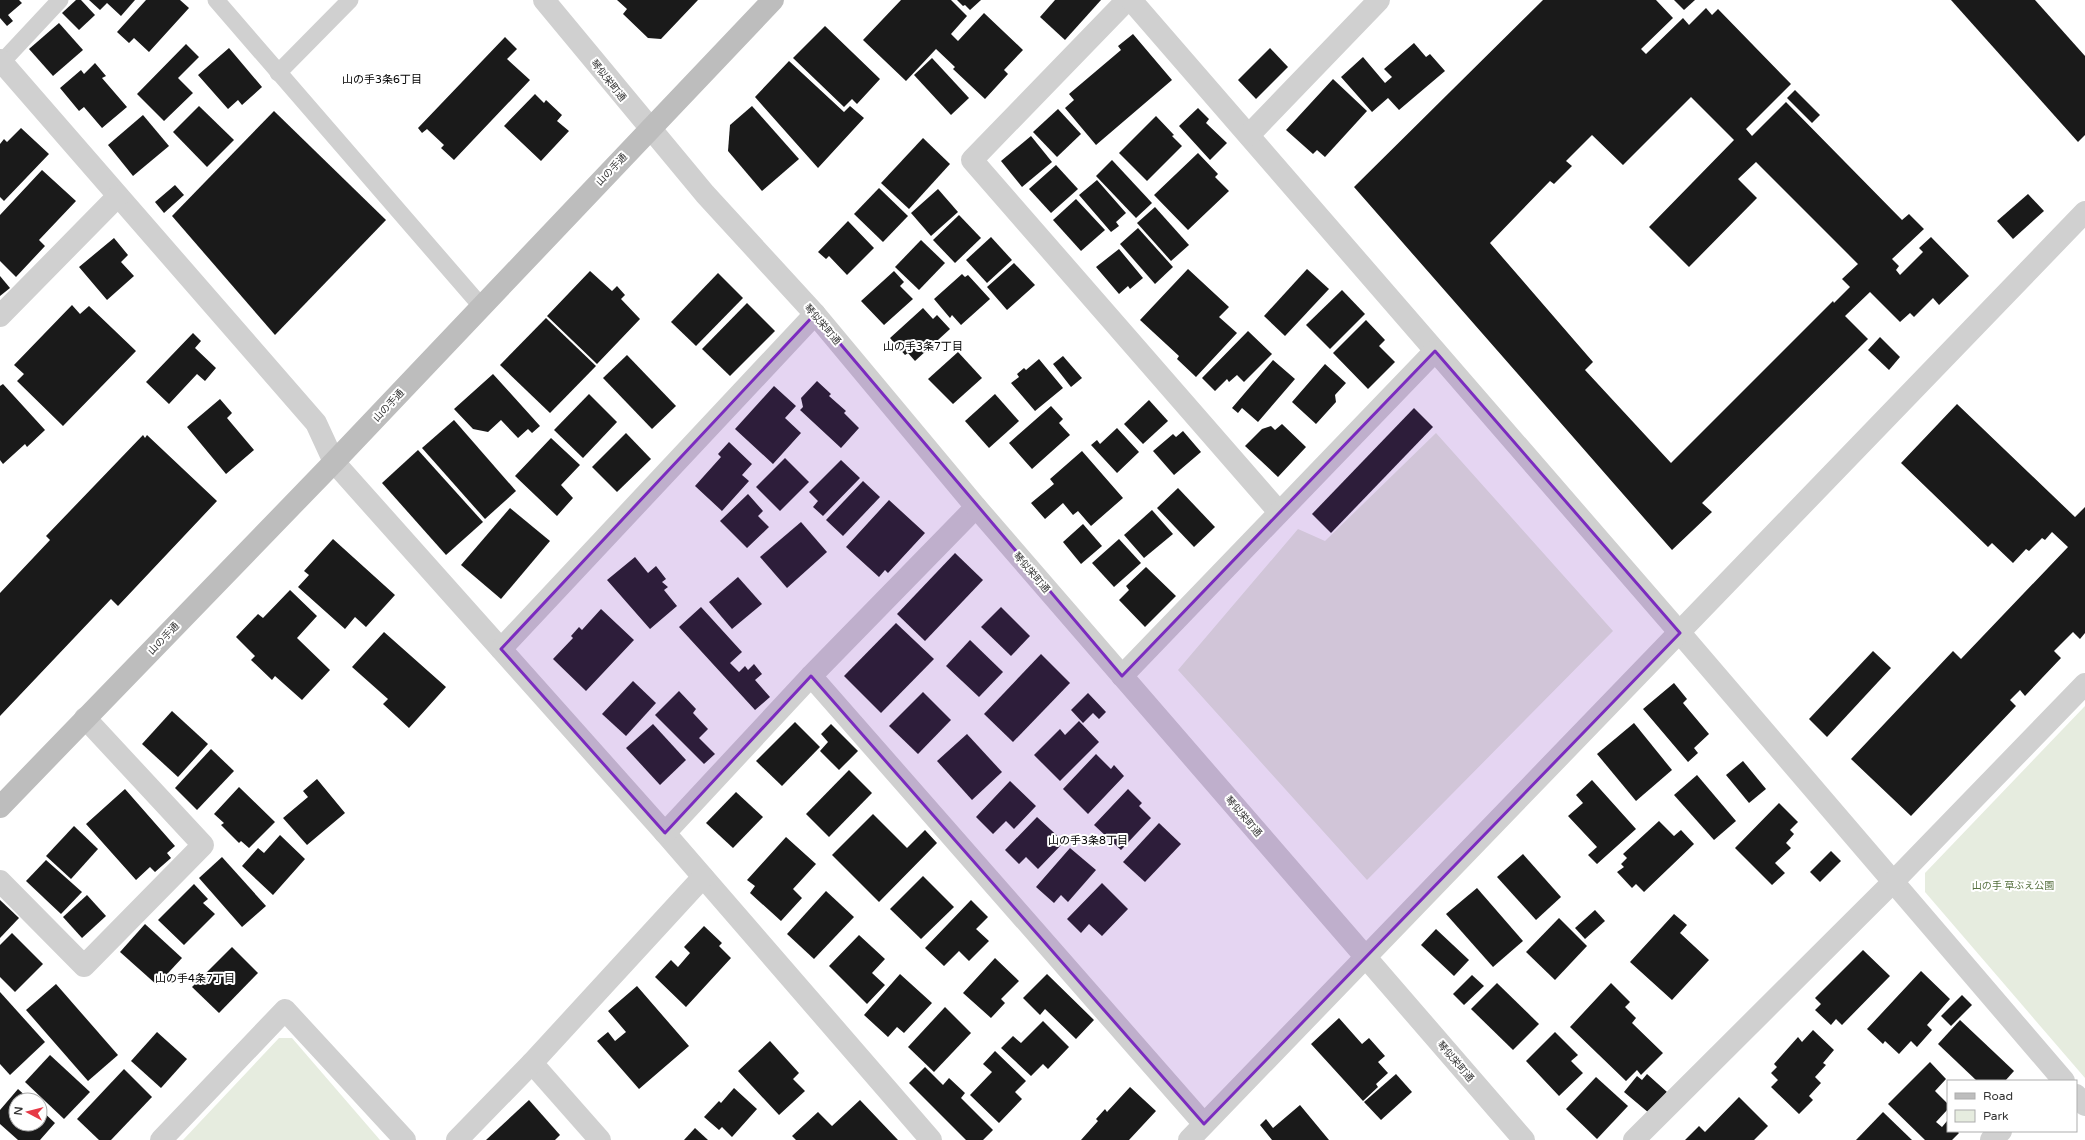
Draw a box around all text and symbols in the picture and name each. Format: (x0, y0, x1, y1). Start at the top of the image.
street label: 琴似栄町通 (588, 57, 629, 104)
district label: 山の手3条6丁目 (342, 73, 422, 86)
street label: 山の手通 (594, 151, 630, 188)
street label: 琴似栄町通 (801, 302, 843, 347)
district label: 山の手3条7丁目 (883, 340, 963, 353)
street label: 山の手通 (371, 387, 407, 424)
street label: 琴似栄町通 (1010, 550, 1052, 595)
street label: 山の手通 (146, 620, 182, 657)
street label: 琴似栄町通 (1222, 794, 1264, 839)
district label: 山の手3条8丁目 (1048, 834, 1128, 847)
park label: 山の手 草ぶえ公園 (1972, 880, 2054, 892)
district label: 山の手4条7丁目 (155, 972, 235, 985)
street label: 琴似栄町通 (1434, 1039, 1476, 1084)
legend (1947, 1080, 2077, 1132)
text: Road (1983, 1089, 2013, 1103)
north arrow (8, 1092, 48, 1132)
text: N (12, 1106, 26, 1116)
text: Park (1983, 1109, 2009, 1123)

